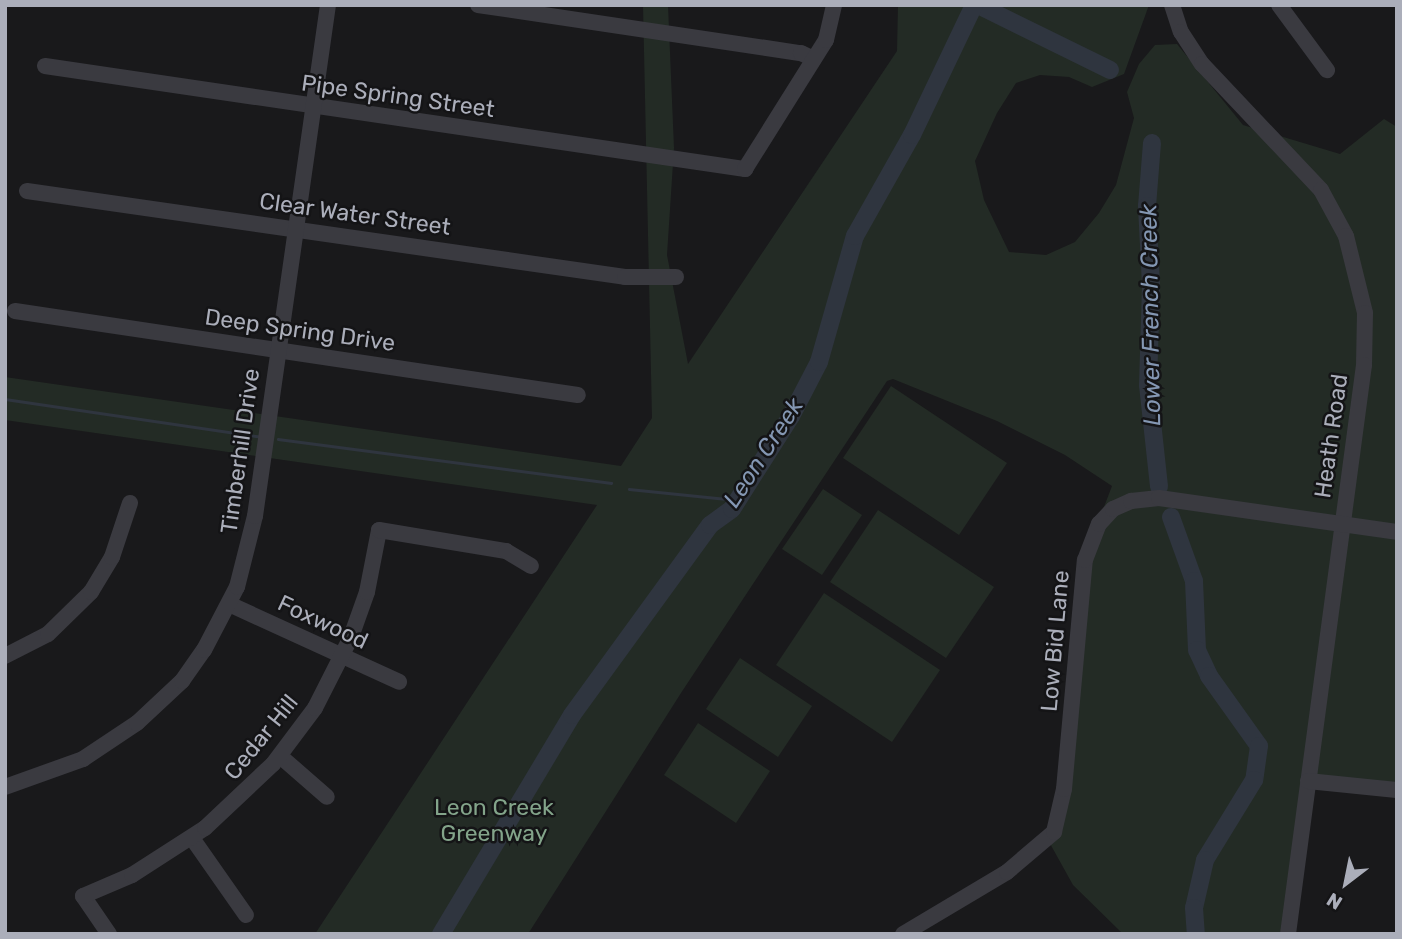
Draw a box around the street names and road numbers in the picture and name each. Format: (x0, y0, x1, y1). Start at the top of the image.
street label: Pipe Spring Street (300, 69, 496, 123)
street label: Clear Water Street (257, 187, 453, 241)
street label: Deep Spring Drive (203, 303, 397, 357)
street label: Timberhill Drive (215, 367, 265, 535)
street label: Heath Road (1309, 372, 1353, 500)
street label: Low Bid Lane (1035, 569, 1075, 713)
street label: Foxwood (273, 589, 373, 655)
street label: Cedar Hill (218, 689, 304, 785)

